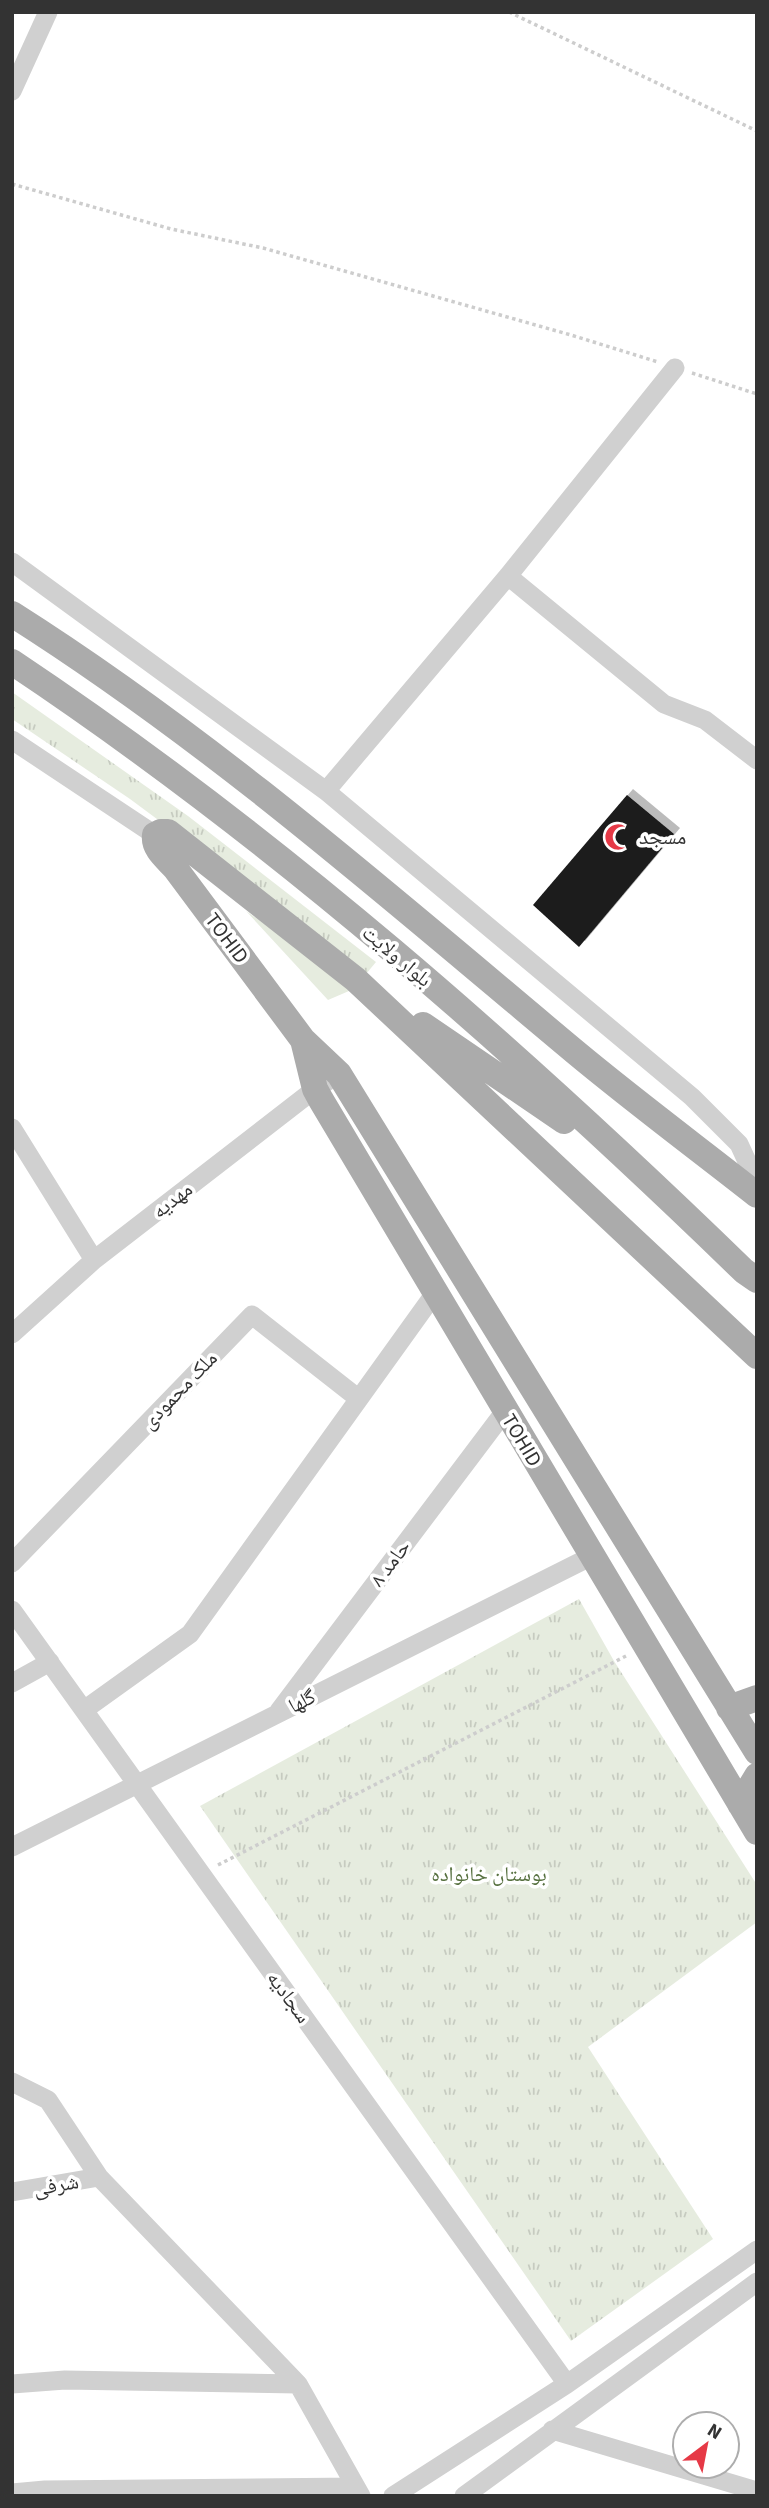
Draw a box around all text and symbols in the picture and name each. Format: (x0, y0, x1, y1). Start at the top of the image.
mosque icon: مسجد (603, 822, 633, 852)
place label: مسجد (639, 822, 686, 852)
street label: TOHID (198, 906, 256, 970)
street label: بلوار ولایت (356, 918, 438, 994)
street label: مهدیه (145, 1175, 199, 1225)
street label: ملک محمودی (134, 1344, 224, 1436)
street label: TOHID (495, 1408, 549, 1472)
street label: حامد ۸ (362, 1533, 418, 1593)
street label: گلها (283, 1681, 321, 1721)
park label: بوستان خانواده (431, 1859, 547, 1889)
street label: سجادیه (260, 1965, 318, 2029)
street label: شرفی (31, 2166, 81, 2204)
north arrow (671, 2410, 741, 2480)
text: N (702, 2417, 727, 2447)

